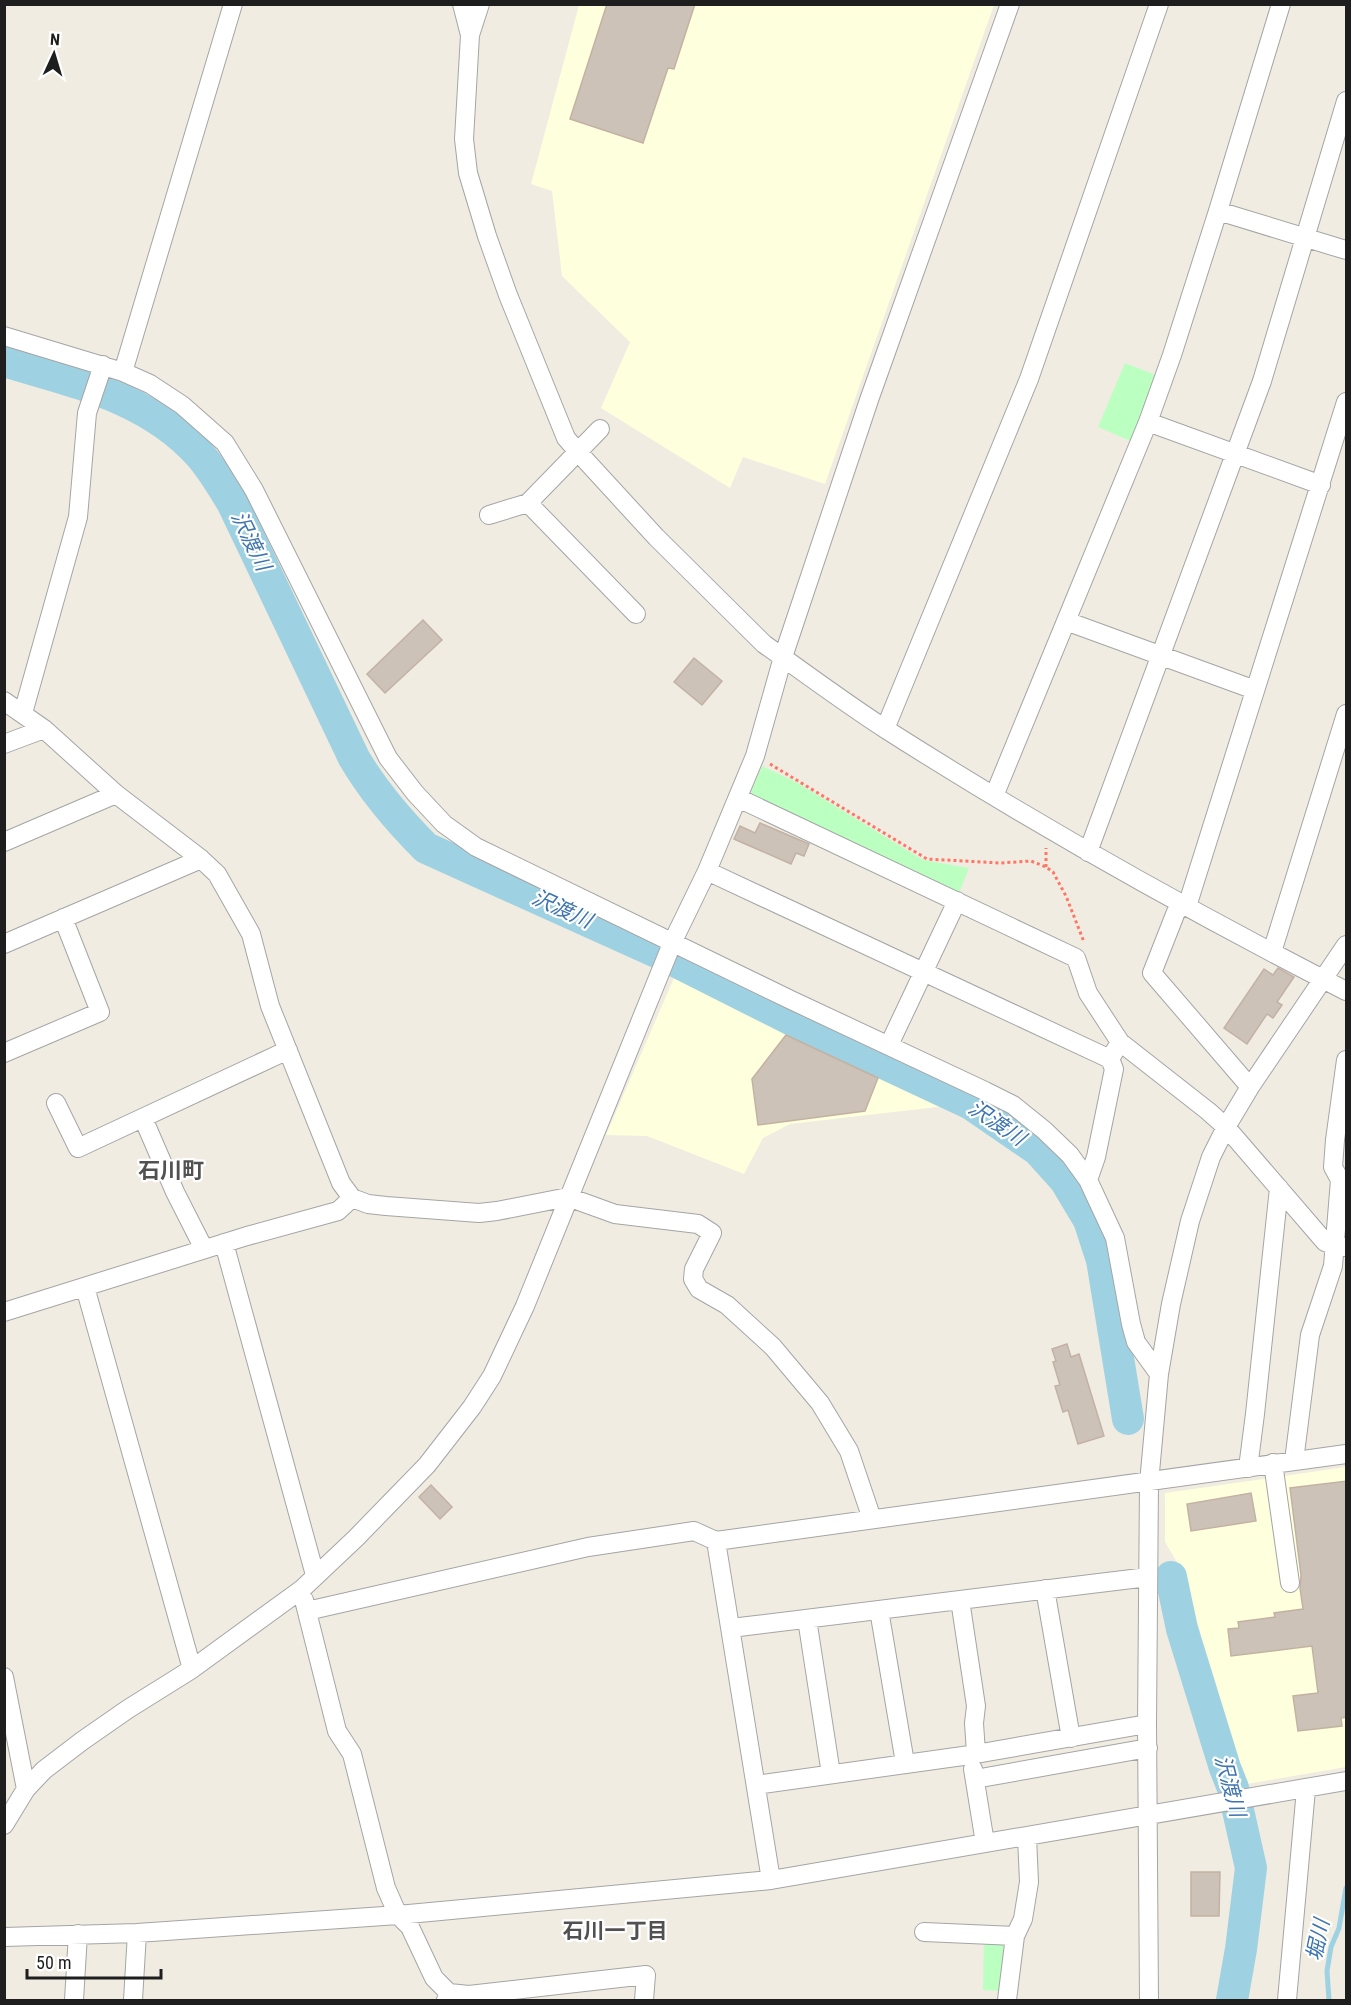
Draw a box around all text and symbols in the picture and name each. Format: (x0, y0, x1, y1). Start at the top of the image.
north arrow (24, 24, 84, 84)
text: N (49, 30, 61, 49)
water label: 沢渡川 (226, 507, 276, 576)
water label: 沢渡川 (528, 885, 597, 934)
water label: 沢渡川 (964, 1095, 1031, 1152)
district label: 石川町 (138, 1158, 204, 1183)
water label: 沢渡川 (1210, 1752, 1250, 1821)
water label: 堀川 (1302, 1915, 1335, 1963)
district label: 石川一丁目 (563, 1919, 668, 1943)
scale bar (27, 1942, 160, 1980)
text: 50 m (36, 1952, 71, 1973)

